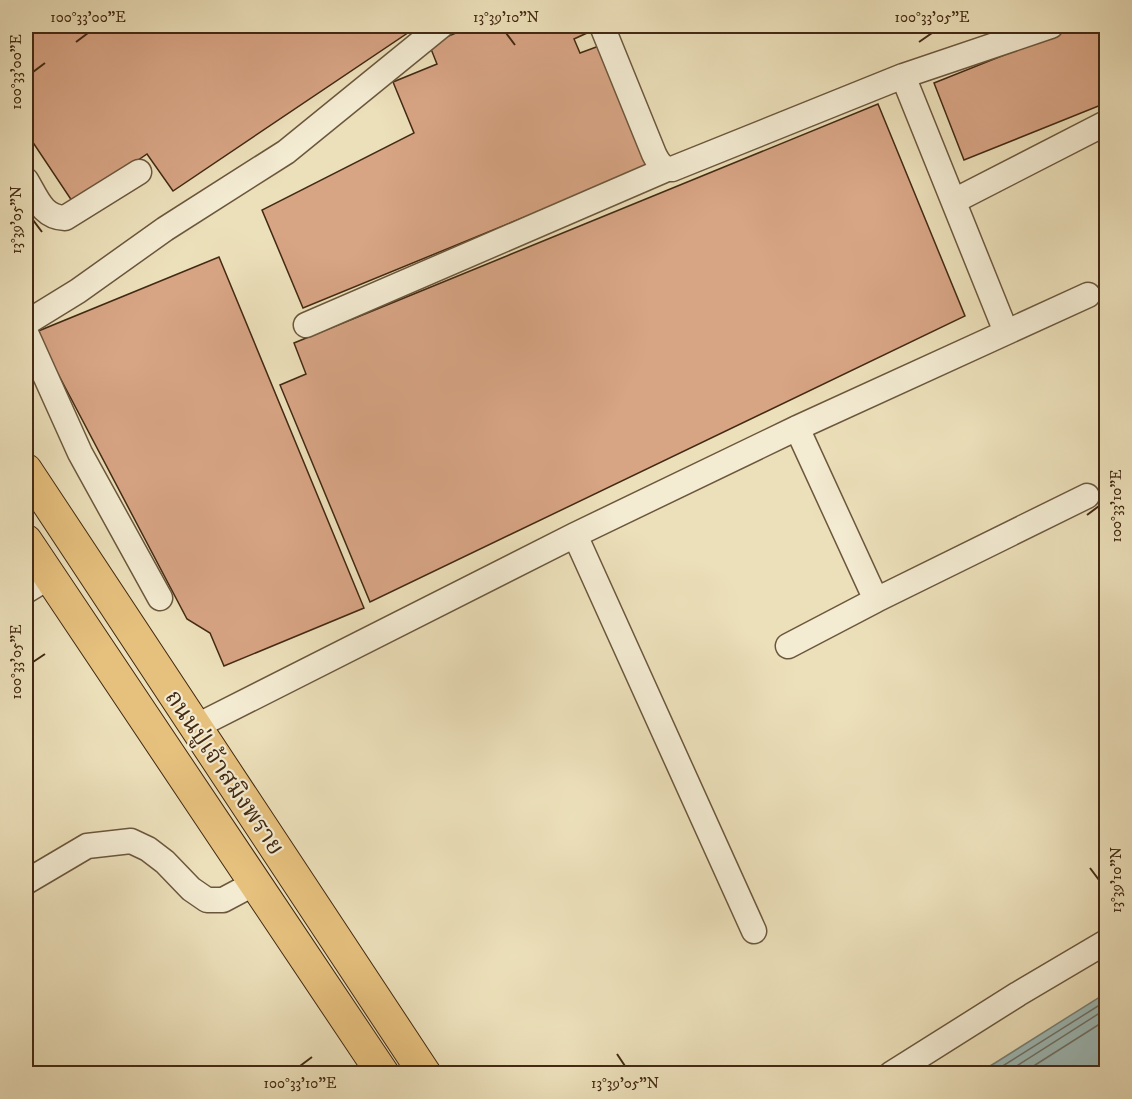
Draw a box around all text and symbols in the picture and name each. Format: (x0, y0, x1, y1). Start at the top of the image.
text: 100°33'00"E (50, 8, 126, 27)
text: 13°39'10"N (473, 8, 539, 27)
text: 100°33'05"E (894, 8, 970, 27)
text: 100°33'00"E (7, 34, 26, 110)
text: 13°39'05"N (7, 186, 26, 254)
text: 100°33'10"E (1107, 469, 1126, 543)
text: 100°33'05"E (7, 624, 26, 700)
street label: ถนนปู่เจ้าสมิงพราย (158, 684, 291, 861)
text: 13°39'10"N (1107, 847, 1126, 913)
text: 100°33'10"E (263, 1074, 337, 1093)
text: 13°39'05"N (591, 1074, 659, 1093)

